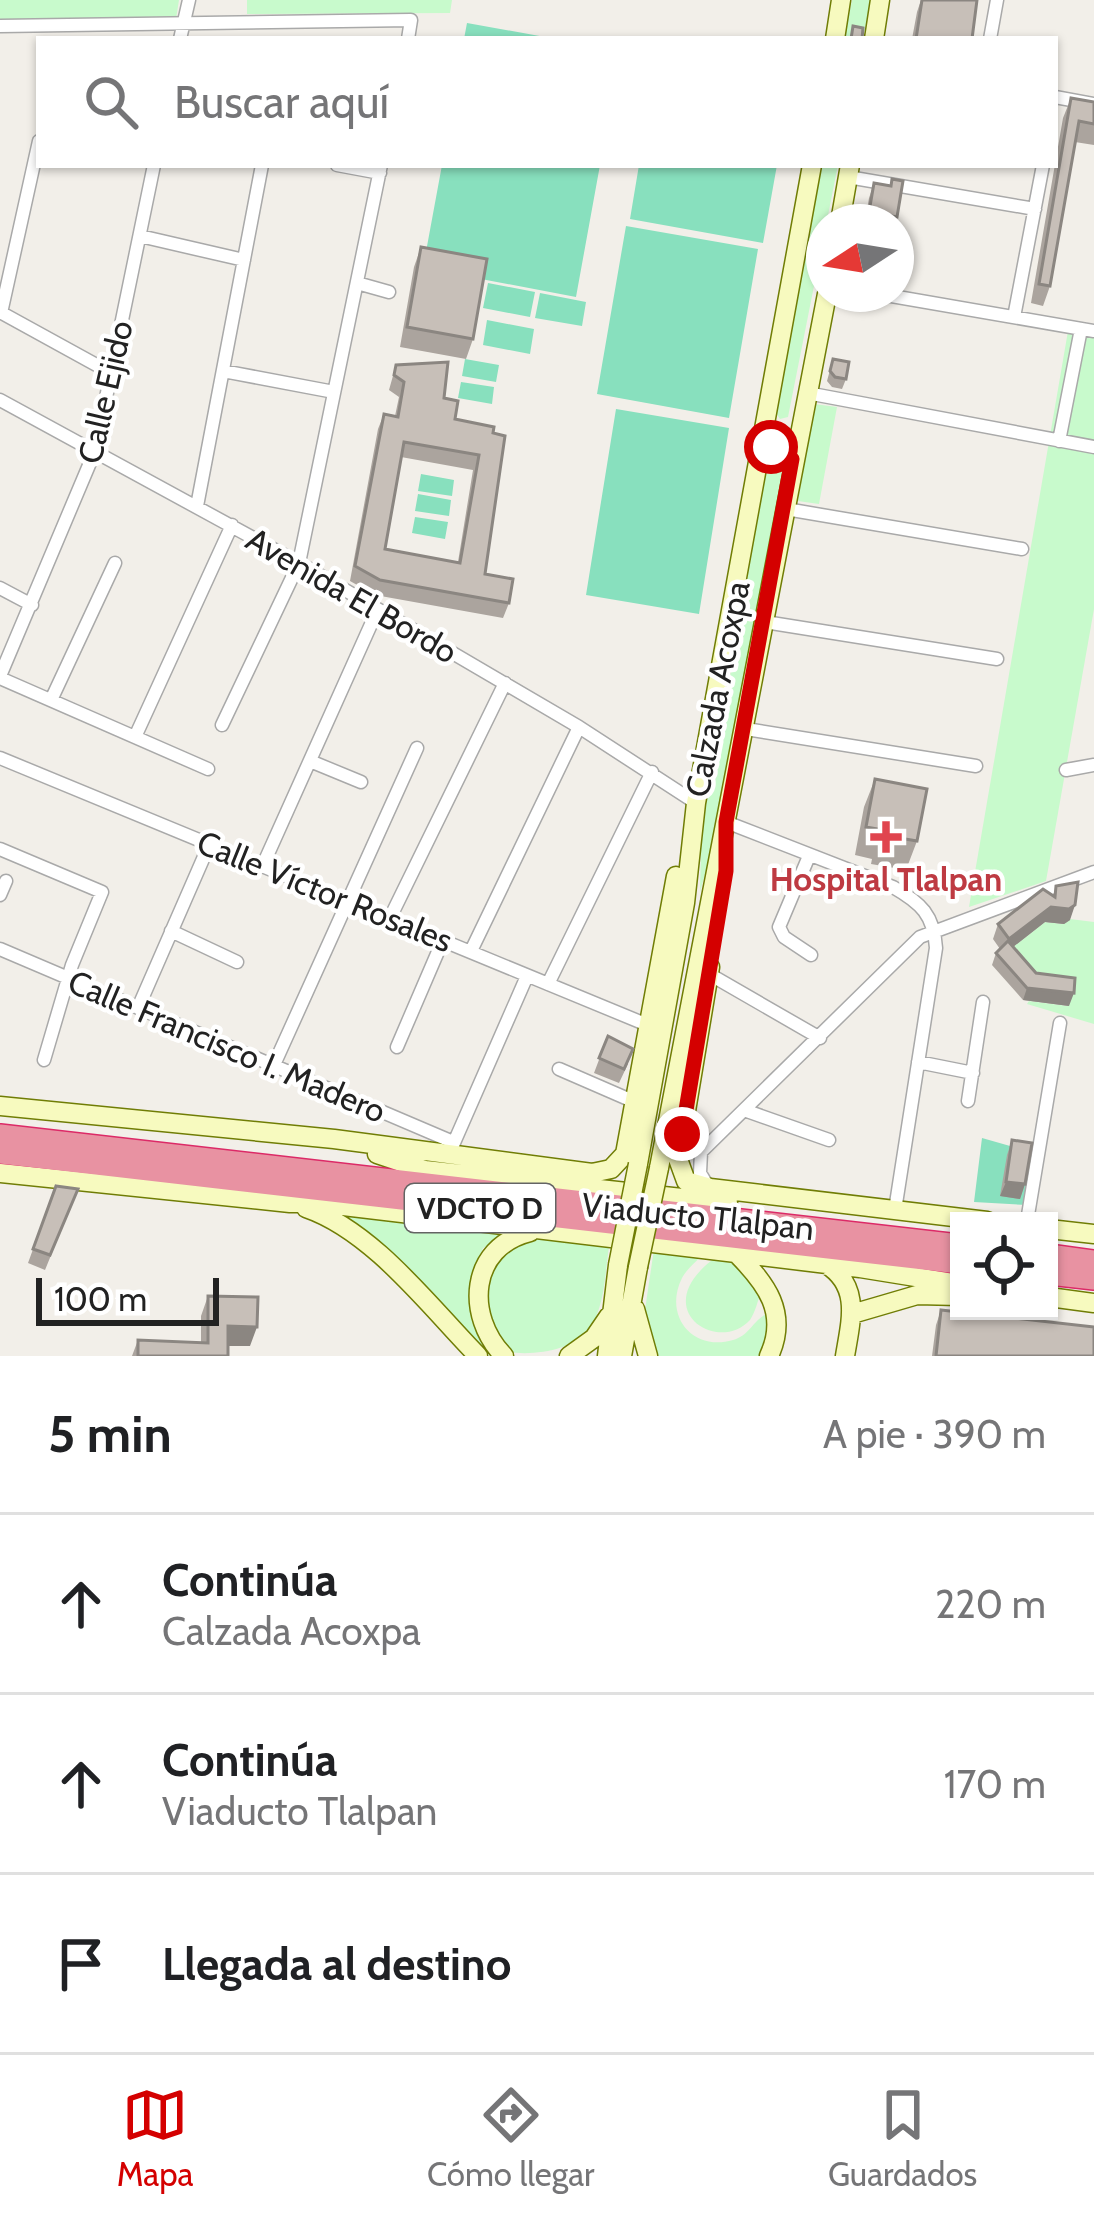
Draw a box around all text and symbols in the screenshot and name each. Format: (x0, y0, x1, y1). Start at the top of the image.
search box (36, 36, 1058, 168)
icon: search (78, 69, 144, 135)
text: Buscar aquí (174, 75, 389, 129)
north arrow (806, 204, 914, 312)
street label: Calle Ejido (69, 317, 141, 467)
route start (744, 420, 798, 474)
street label: Avenida El Bordo (239, 518, 465, 672)
street label: Calzada Acoxpa (676, 578, 758, 800)
marker: Hospital Tlalpan (870, 821, 902, 853)
street label: Calle Víctor Rosales (192, 822, 458, 960)
place label: Hospital Tlalpan (770, 859, 1002, 899)
street label: Calle Francisco I. Madero (62, 961, 392, 1131)
route end (655, 1107, 709, 1161)
road number: VDCTO D (405, 1184, 555, 1232)
street label: Viaducto Tlalpan (580, 1184, 816, 1248)
map controls (950, 1212, 1058, 1320)
button: locate (950, 1212, 1058, 1320)
scale bar (36, 1272, 219, 1325)
text: 100 m (54, 1279, 147, 1319)
text: 5 min (48, 1403, 172, 1465)
text: A pie · 390 m (823, 1410, 1046, 1458)
text: Continúa (162, 1553, 337, 1607)
icon: ahead (48, 1571, 114, 1637)
text: 220 m (935, 1580, 1046, 1628)
text: Calzada Acoxpa (162, 1607, 421, 1655)
text: Continúa (162, 1733, 337, 1787)
icon: ahead (48, 1751, 114, 1817)
text: 170 m (944, 1760, 1046, 1808)
text: Viaducto Tlalpan (162, 1787, 437, 1835)
icon: arrive (48, 1931, 114, 1997)
text: Llegada al destino (162, 1937, 511, 1991)
tab: Mapa (117, 2082, 193, 2194)
tab: Cómo llegar (427, 2082, 594, 2194)
tab: Guardados (828, 2082, 977, 2194)

